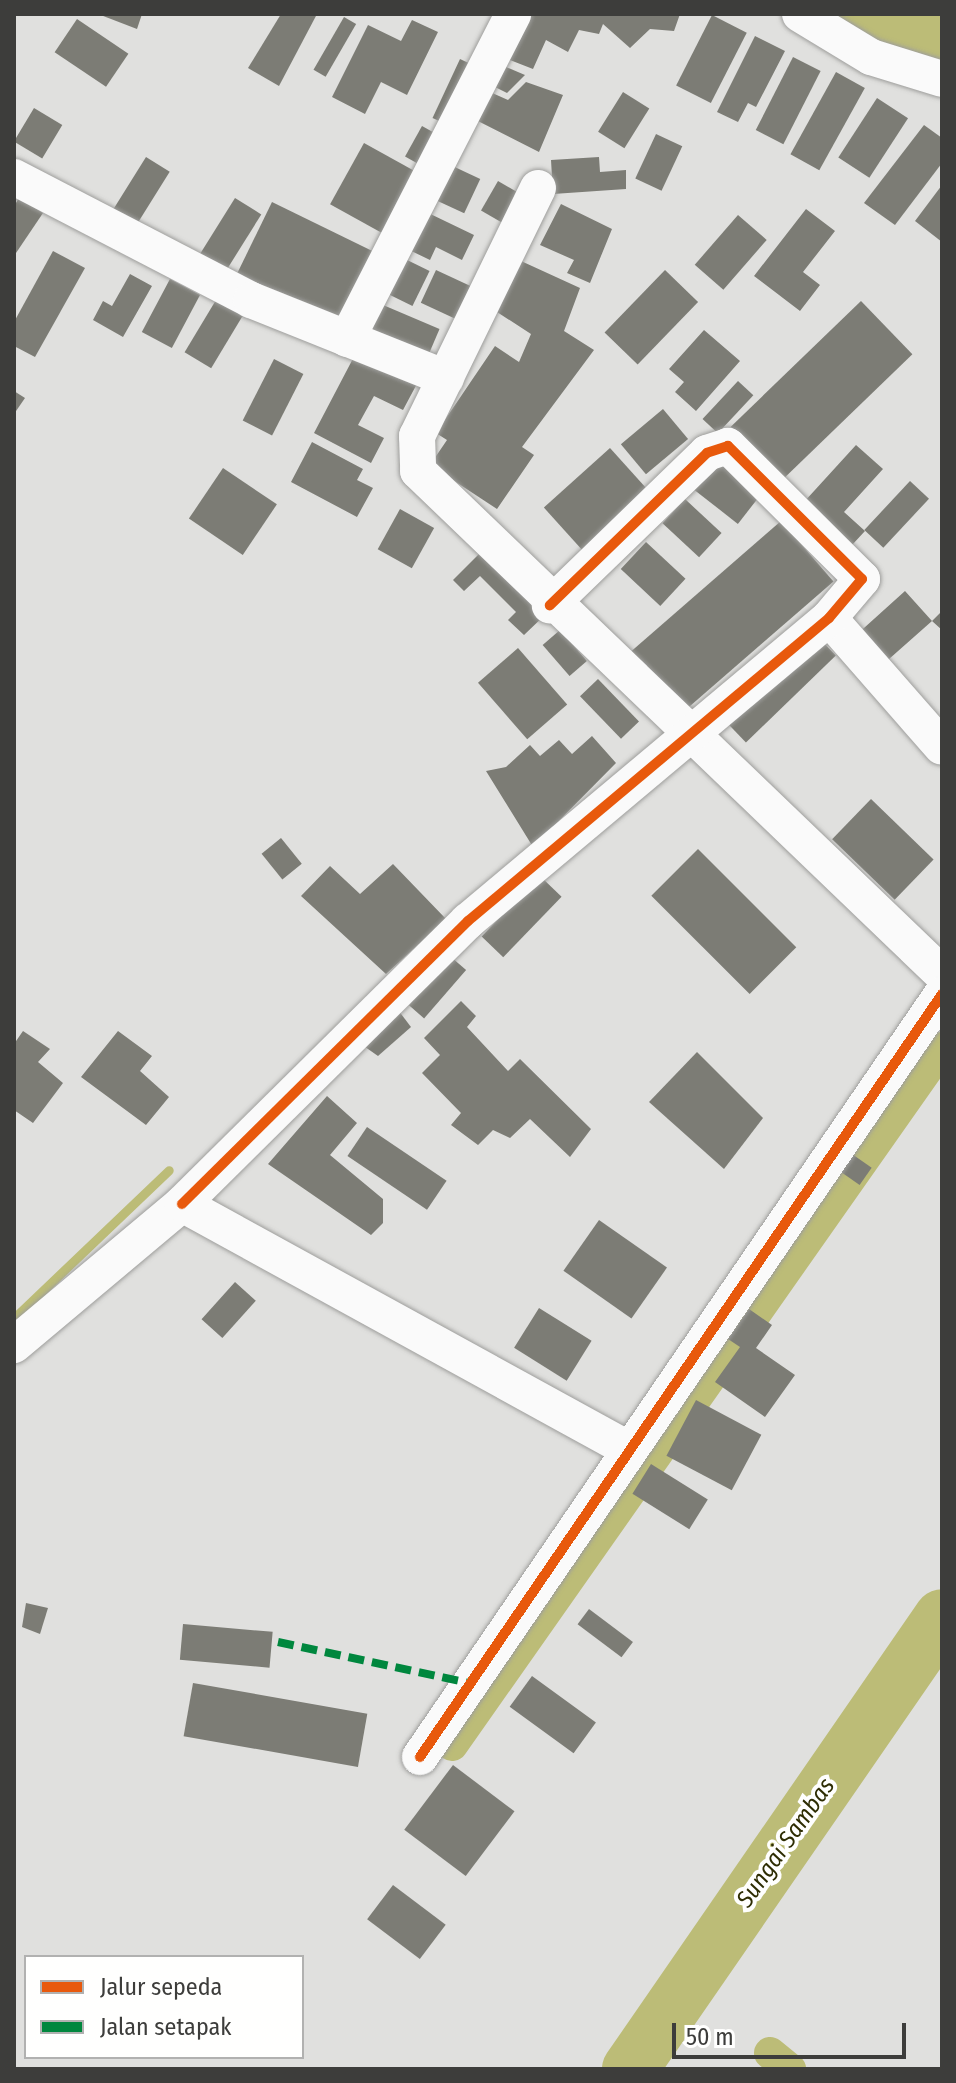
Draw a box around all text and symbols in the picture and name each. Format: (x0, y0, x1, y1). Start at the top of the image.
water label: Sungai Sambas (731, 1773, 841, 1913)
legend (24, 1955, 304, 2059)
text: Jalur sepeda (100, 1973, 222, 2001)
scale bar (676, 2007, 910, 2057)
text: Jalan setapak (100, 2013, 231, 2041)
text: 50 m (686, 2023, 734, 2051)

